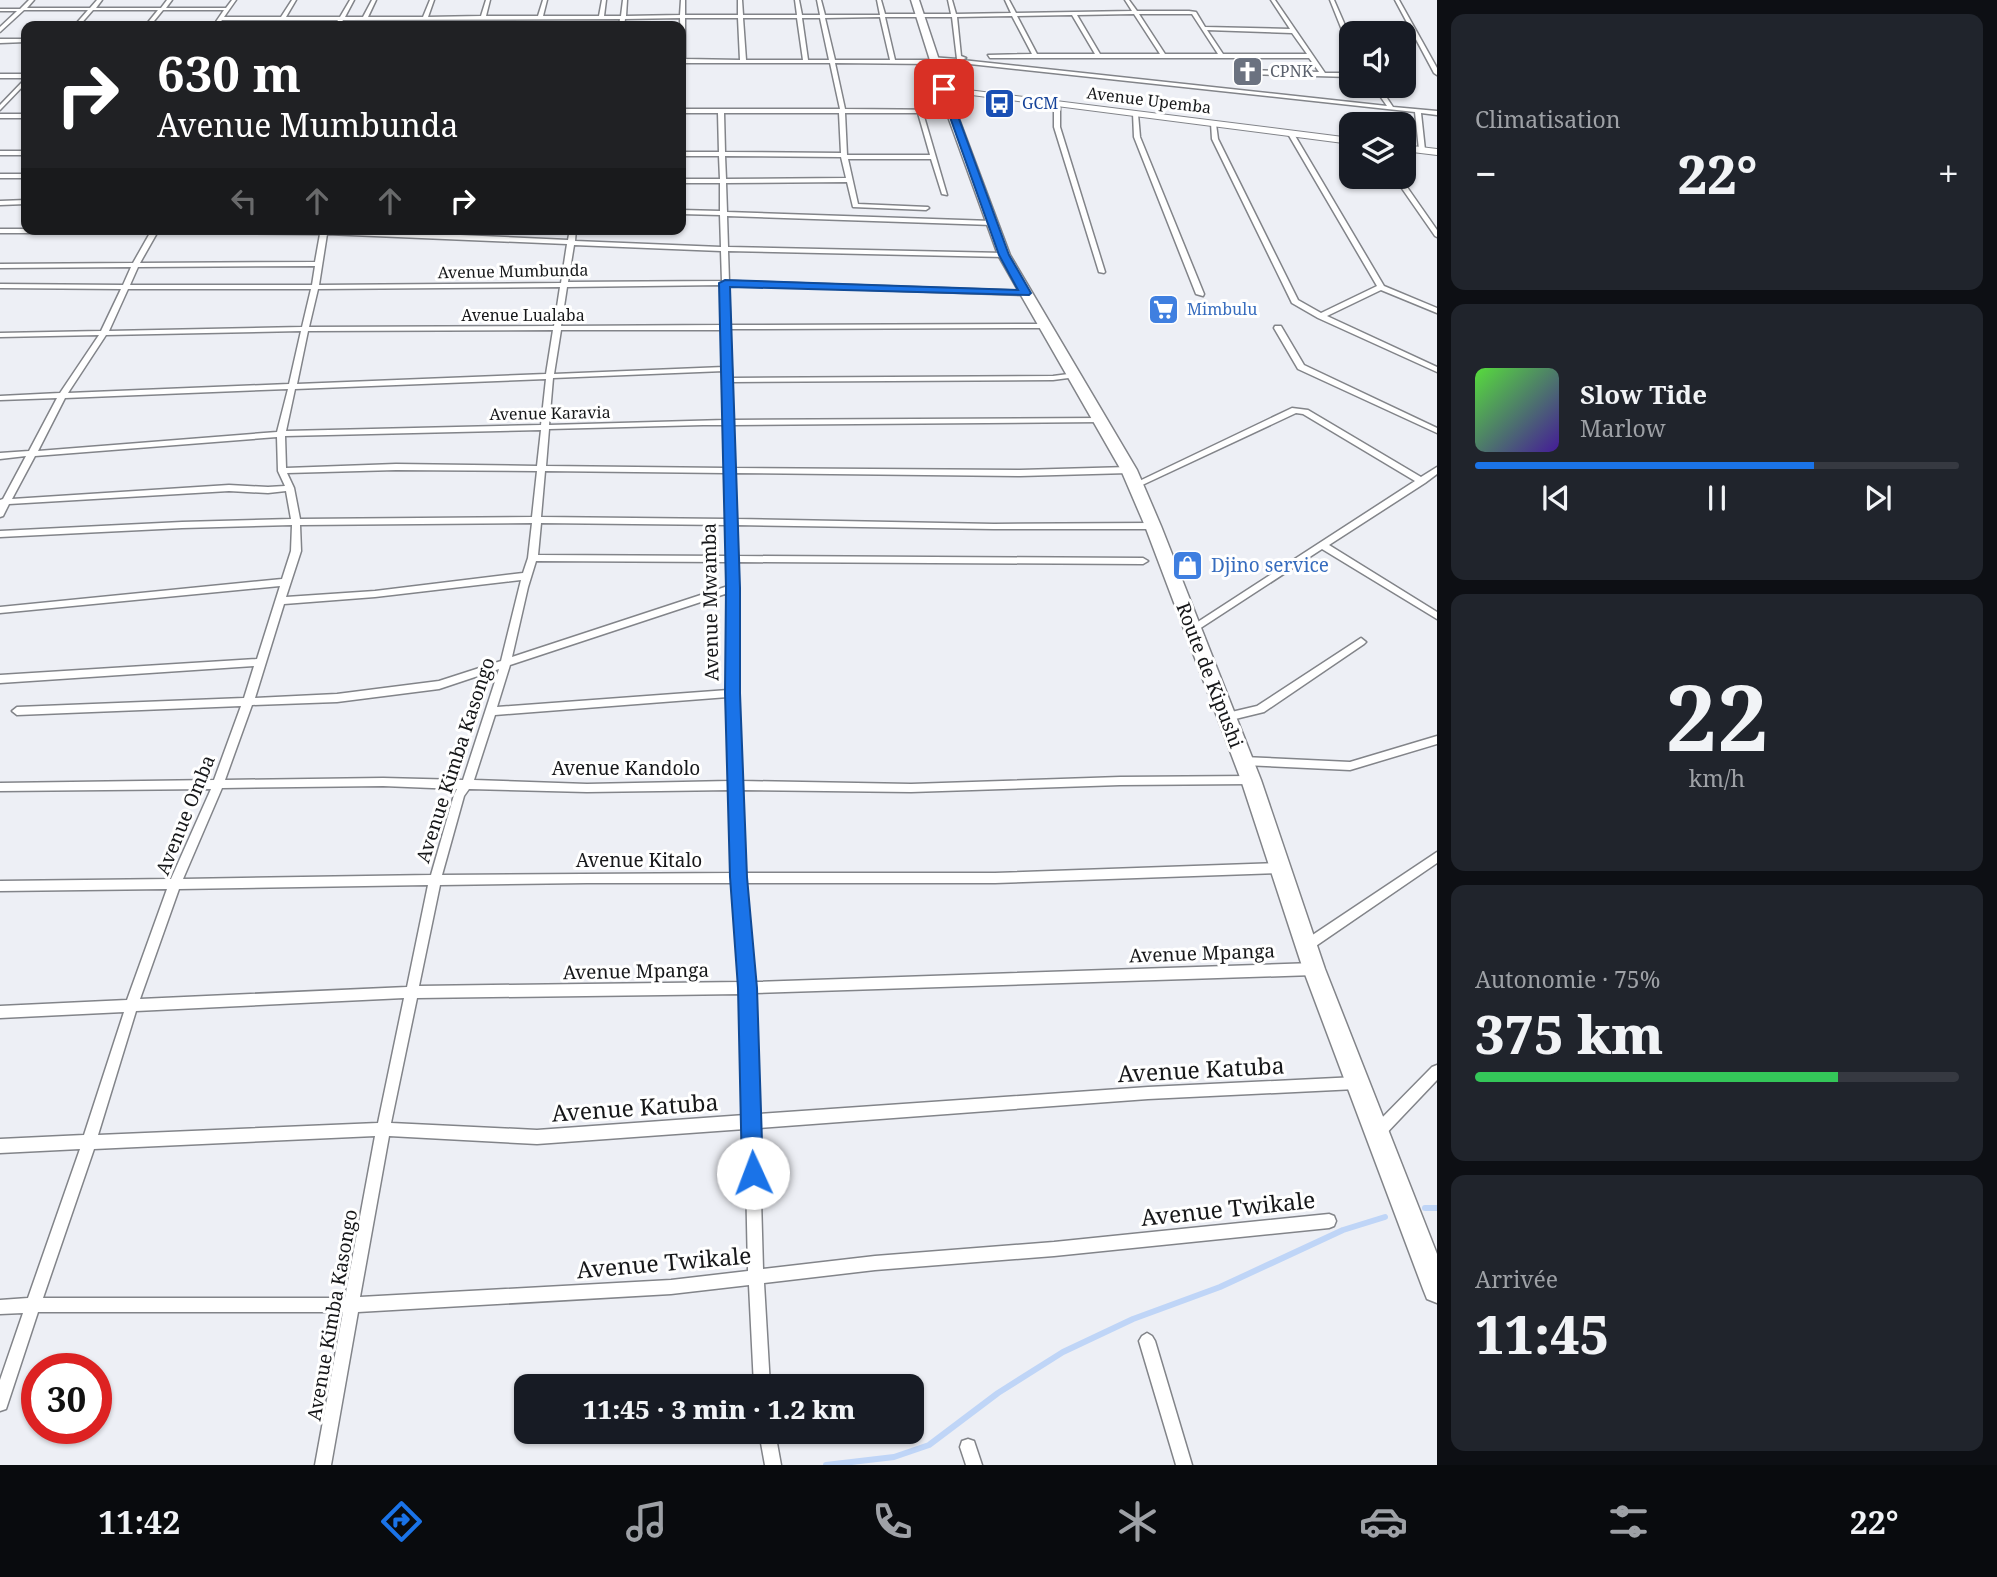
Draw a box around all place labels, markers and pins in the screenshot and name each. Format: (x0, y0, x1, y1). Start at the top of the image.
church icon: CPNK (1230, 54, 1264, 88)
pin (914, 59, 974, 119)
place label: CPNK (1270, 60, 1314, 82)
bus stop icon: GCM (982, 86, 1016, 120)
place label: GCM (1022, 92, 1058, 114)
supermarket icon: Mimbulu (1147, 292, 1181, 326)
place label: Mimbulu (1187, 298, 1257, 320)
shop icon: Djino service (1171, 548, 1205, 582)
place label: Djino service (1211, 552, 1329, 578)

